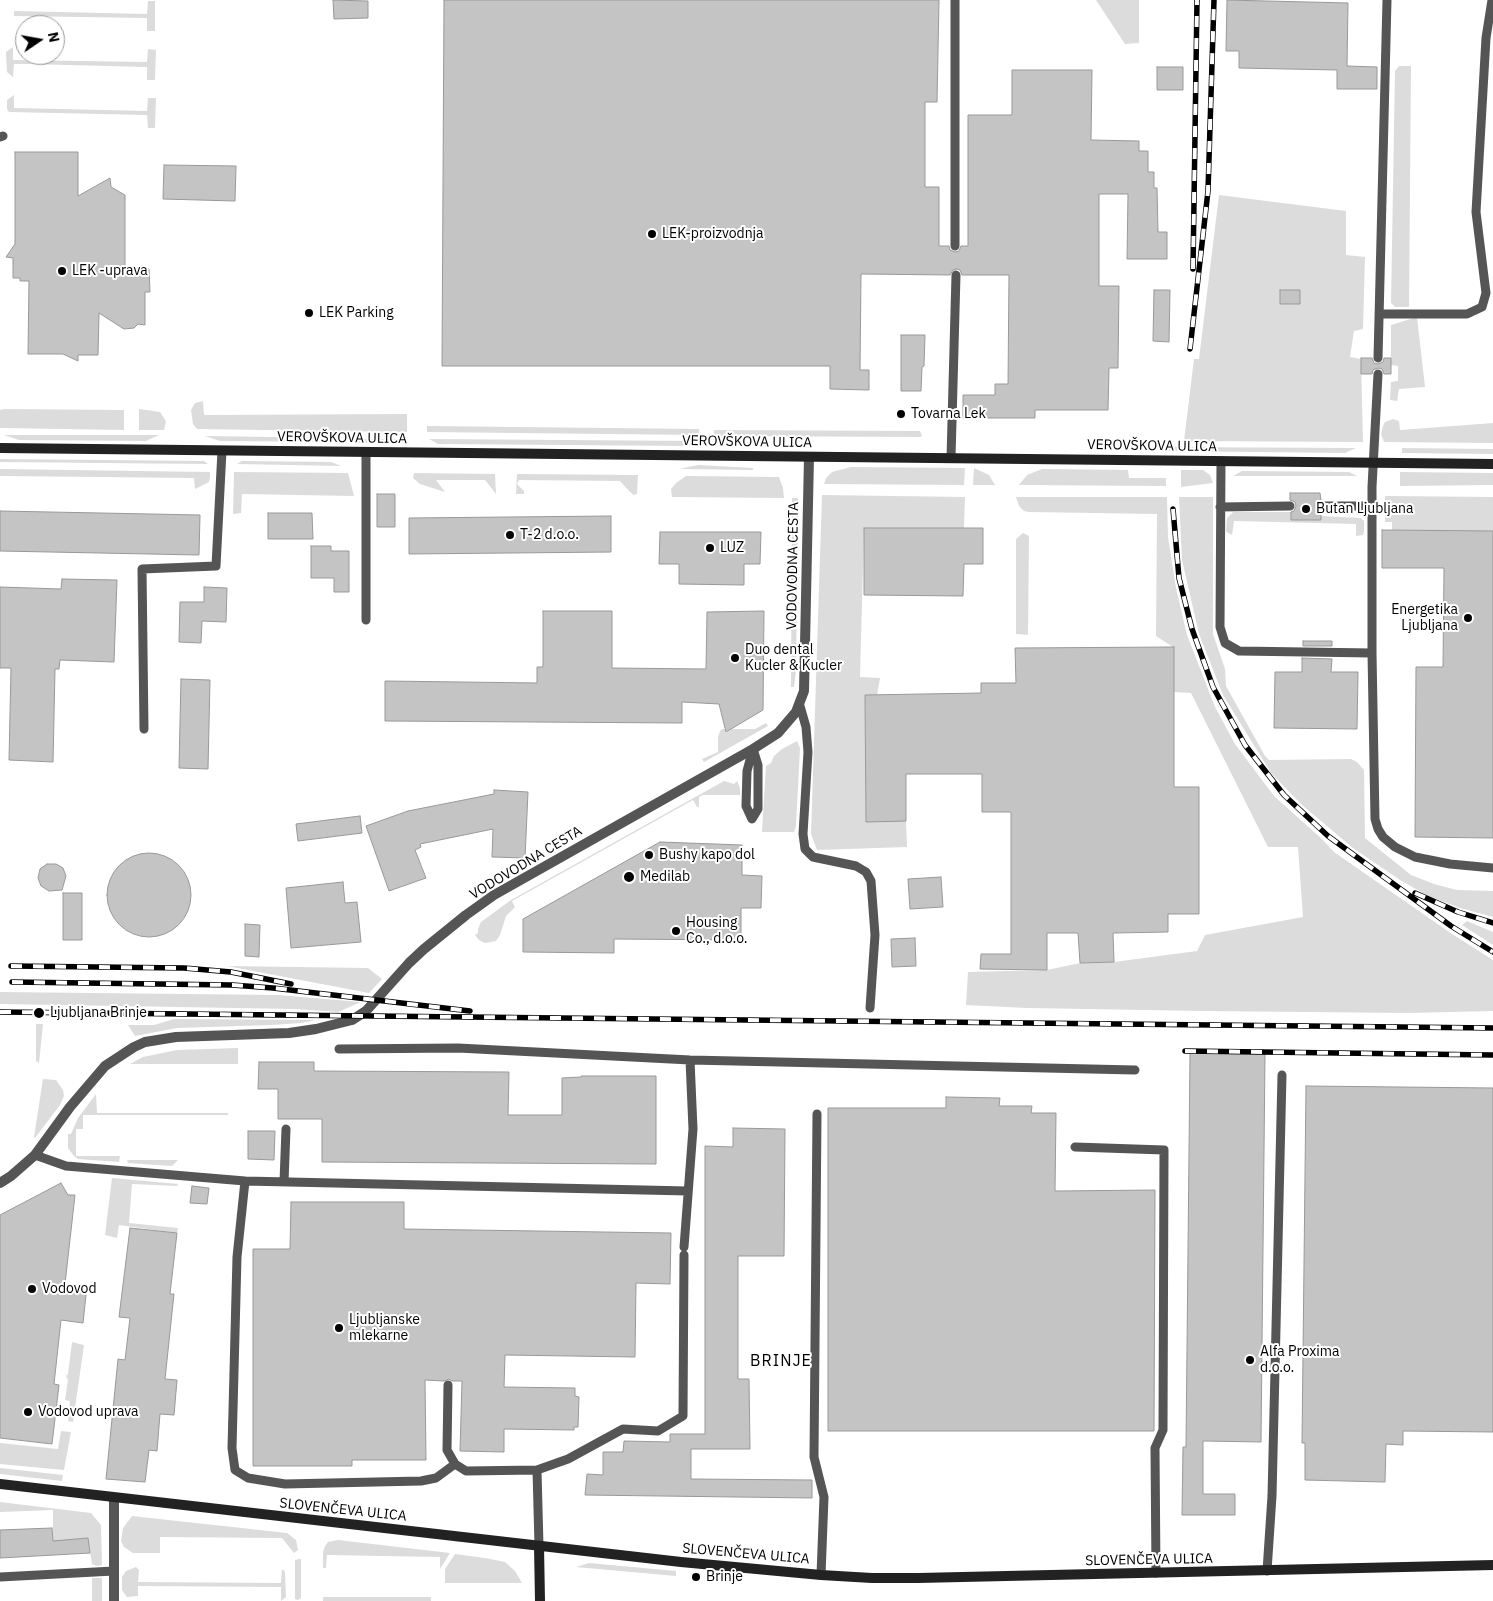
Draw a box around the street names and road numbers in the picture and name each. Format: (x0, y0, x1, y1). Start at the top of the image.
street label: VEROVŠKOVA ULICA (277, 428, 407, 448)
street label: VEROVŠKOVA ULICA (682, 432, 812, 452)
street label: VEROVŠKOVA ULICA (1087, 436, 1217, 456)
street label: VODOVODNA CESTA (783, 502, 803, 630)
street label: VODOVODNA CESTA (467, 823, 585, 903)
street label: SLOVENČEVA ULICA (279, 1495, 407, 1525)
street label: SLOVENČEVA ULICA (682, 1540, 810, 1568)
street label: SLOVENČEVA ULICA (1085, 1550, 1213, 1570)

